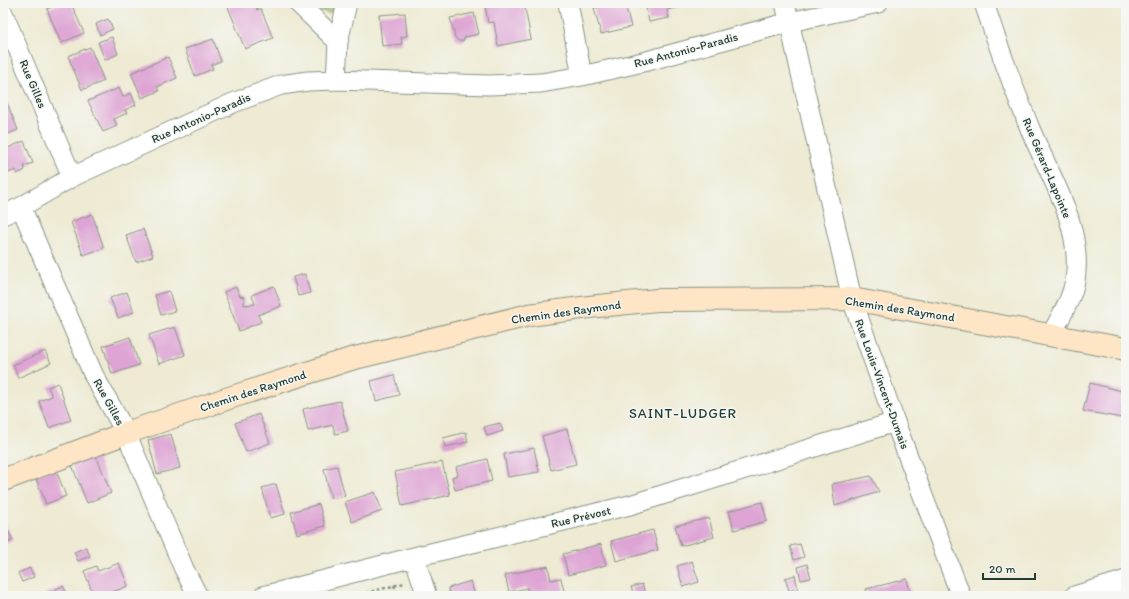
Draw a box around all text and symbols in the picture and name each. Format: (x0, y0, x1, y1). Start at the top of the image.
street label: Rue Antonio-Paradis (632, 29, 740, 71)
street label: Rue Gilles (16, 58, 50, 110)
street label: Rue Antonio-Paradis (149, 90, 253, 146)
street label: Rue Gérard-Lapointe (1020, 116, 1075, 220)
street label: Chemin des Raymond (844, 293, 956, 325)
street label: Chemin des Raymond (510, 297, 622, 327)
street label: Rue Louis-Vincent-Dumais (852, 317, 912, 451)
street label: Chemin des Raymond (198, 367, 308, 415)
street label: Rue Gilles (90, 376, 128, 428)
district label: SAINT-LUDGER (629, 405, 737, 422)
street label: Rue Prévost (550, 503, 613, 531)
scale bar (983, 555, 1035, 581)
text: 20 m (989, 562, 1016, 576)

